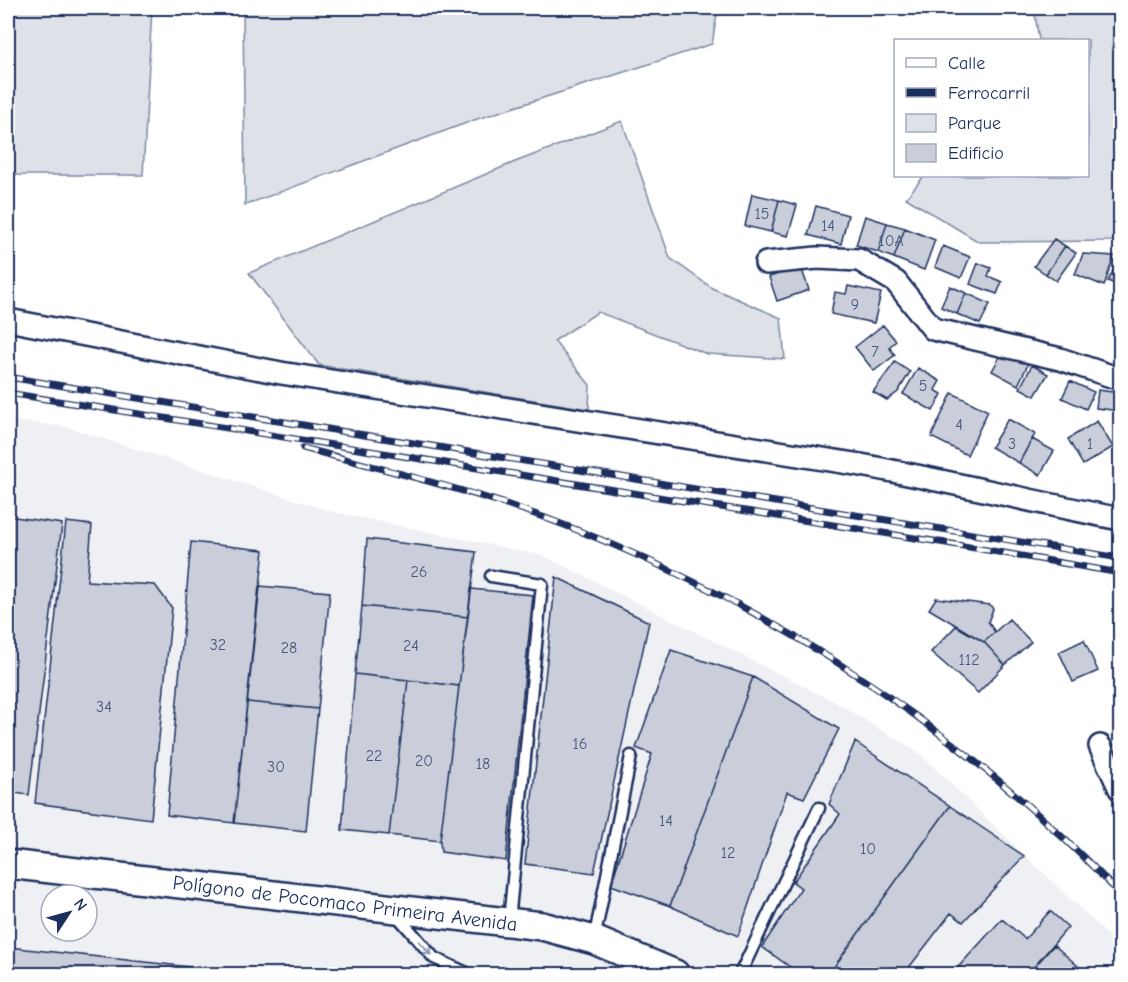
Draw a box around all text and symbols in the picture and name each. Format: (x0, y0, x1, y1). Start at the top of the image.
legend (894, 39, 1089, 177)
text: Calle (948, 53, 985, 74)
text: Ferrocarril (948, 83, 1030, 104)
text: Parque (948, 113, 1001, 134)
text: Edificio (948, 143, 1004, 164)
house number: 15 (754, 205, 770, 223)
house number: 14 (821, 217, 835, 235)
house number: 10A (878, 232, 904, 250)
house number: 9 (851, 296, 859, 314)
house number: 7 (871, 343, 879, 361)
house number: 5 (919, 377, 927, 395)
house number: 4 (955, 416, 963, 434)
house number: 3 (1008, 435, 1016, 453)
house number: 1 (1087, 435, 1093, 453)
house number: 26 (410, 563, 428, 581)
house number: 32 (210, 636, 226, 654)
house number: 24 (403, 637, 419, 655)
house number: 28 (281, 639, 297, 657)
house number: 112 (958, 651, 980, 669)
house number: 34 (96, 698, 112, 716)
house number: 16 (572, 735, 588, 753)
house number: 22 (366, 747, 382, 765)
house number: 20 (415, 752, 433, 770)
house number: 18 (476, 755, 490, 773)
house number: 30 (267, 758, 285, 776)
house number: 14 (659, 812, 673, 830)
house number: 10 (860, 840, 876, 858)
house number: 12 (721, 844, 735, 862)
street label: Polígono de Pocomaco Primeira Avenida (171, 871, 519, 936)
north arrow (39, 883, 99, 943)
text: N (70, 895, 91, 914)
one-way arrow (418, 940, 432, 955)

